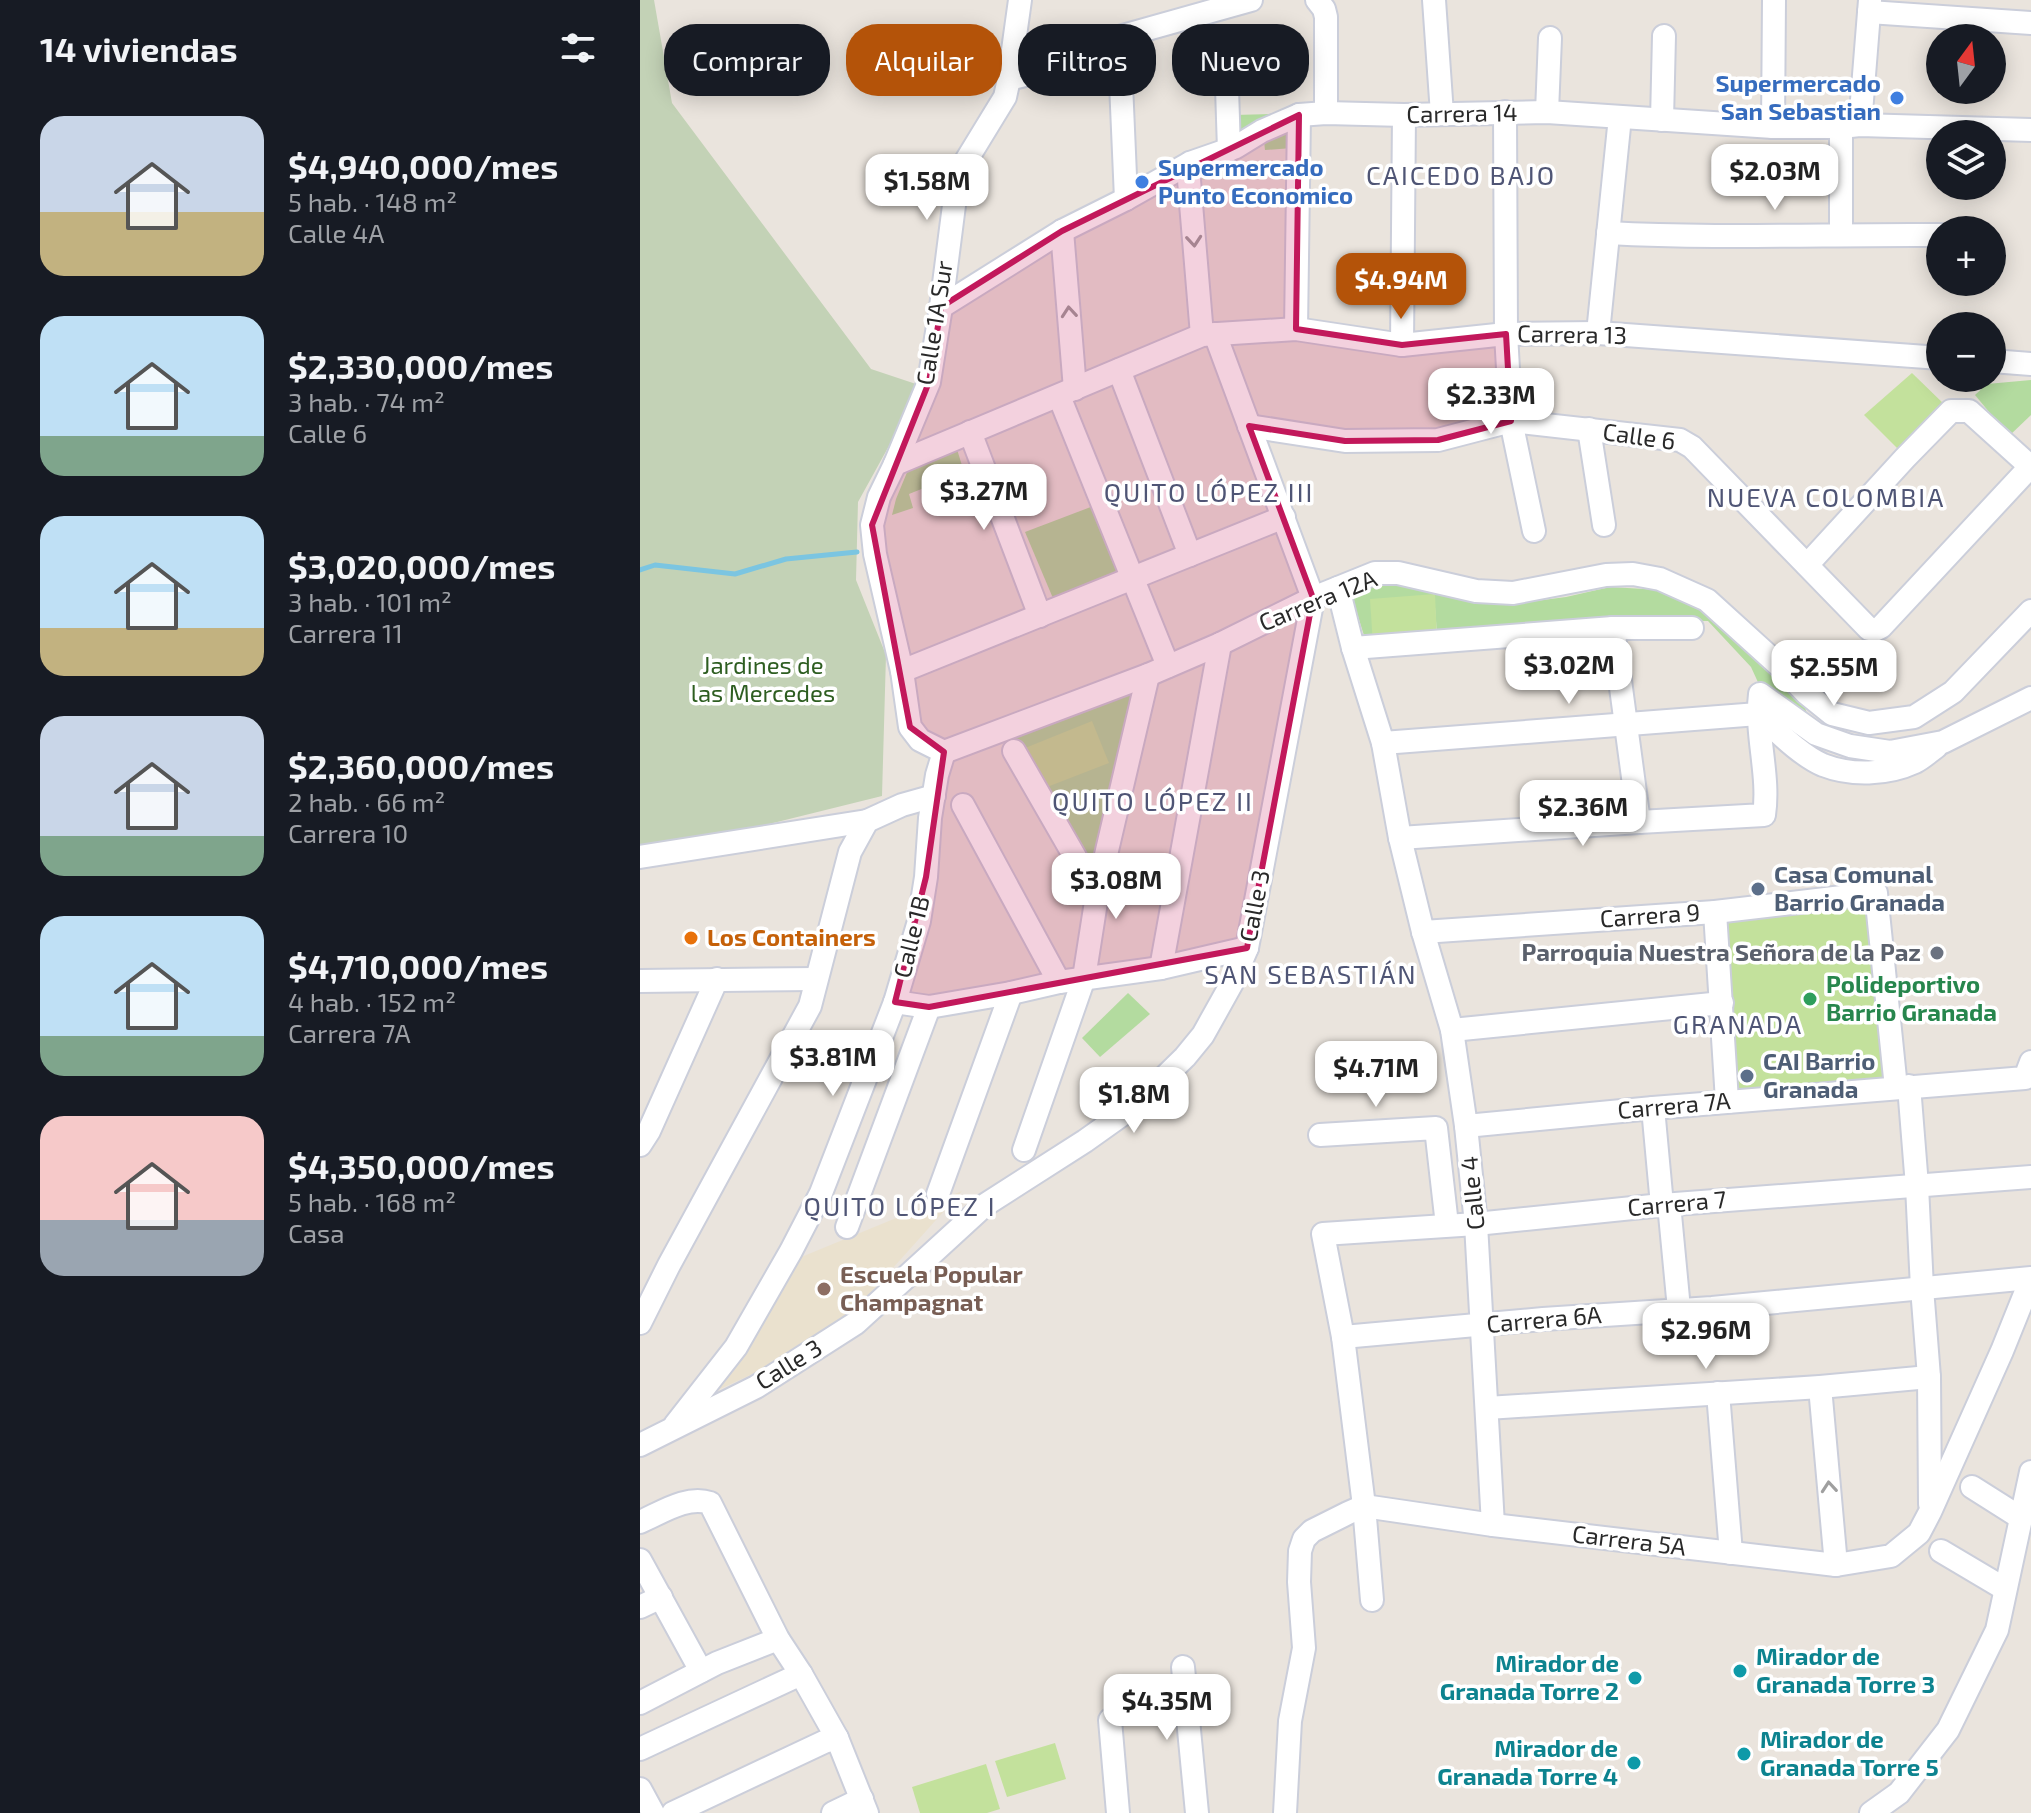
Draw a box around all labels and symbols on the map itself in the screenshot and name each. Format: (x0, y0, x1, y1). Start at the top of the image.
north arrow (1926, 24, 2006, 104)
place label: Supermercado San Sebastian (1715, 68, 1881, 125)
marker: Supermercado San Sebastian (1888, 89, 1906, 107)
street label: Carrera 14 (1406, 97, 1518, 128)
pin: $2.03M (1710, 144, 1840, 212)
place label: Supermercado Punto Economico (1158, 152, 1353, 209)
pin: $1.58M (862, 154, 992, 222)
district label: CAICEDO BAJO (1366, 159, 1556, 190)
marker: Supermercado Punto Economico (1133, 173, 1151, 191)
one-way arrow (1185, 235, 1202, 248)
pin: $4.94M (1336, 253, 1466, 321)
street label: Calle 1A Sur (909, 258, 958, 387)
one-way arrow (1061, 305, 1078, 318)
street label: Carrera 13 (1517, 318, 1627, 349)
pin: $2.33M (1426, 368, 1556, 436)
street label: Calle 6 (1601, 416, 1677, 455)
pin: $3.27M (919, 464, 1049, 532)
district label: QUITO LÓPEZ III (1104, 476, 1314, 507)
district label: NUEVA COLOMBIA (1707, 481, 1945, 512)
street label: Carrera 12A (1254, 563, 1381, 636)
pin: $3.02M (1504, 638, 1634, 706)
pin: $2.55M (1769, 640, 1899, 708)
park label: Jardines de las Mercedes (691, 650, 835, 707)
pin: $2.36M (1518, 780, 1648, 848)
district label: QUITO LÓPEZ II (1052, 785, 1254, 816)
pin: $3.08M (1051, 853, 1181, 921)
place label: Casa Comunal Barrio Granada (1774, 859, 1945, 916)
street label: Calle 3 (1232, 867, 1275, 944)
marker: Casa Comunal Barrio Granada (1749, 880, 1767, 898)
street label: Calle 1B (886, 892, 935, 981)
street label: Carrera 9 (1599, 897, 1701, 932)
place label: Los Containers (707, 922, 876, 951)
marker: Los Containers (682, 929, 700, 947)
place label: Parroquia Nuestra Señora de la Paz (1521, 937, 1921, 966)
marker: Parroquia Nuestra Señora de la Paz (1928, 944, 1946, 962)
district label: SAN SEBASTIÁN (1204, 958, 1418, 989)
place label: Polideportivo Barrio Granada (1826, 969, 1997, 1026)
marker: Polideportivo Barrio Granada (1801, 990, 1819, 1008)
district label: GRANADA (1673, 1008, 1803, 1039)
pin: $3.81M (768, 1030, 898, 1098)
pin: $4.71M (1311, 1041, 1441, 1109)
place label: CAI Barrio Granada (1763, 1046, 1875, 1103)
pin: $1.8M (1078, 1067, 1190, 1135)
marker: CAI Barrio Granada (1738, 1067, 1756, 1085)
street label: Carrera 7A (1616, 1085, 1732, 1124)
street label: Calle 4 (1453, 1155, 1490, 1232)
street label: Carrera 7 (1626, 1184, 1728, 1221)
district label: QUITO LÓPEZ I (804, 1190, 996, 1221)
place label: Escuela Popular Champagnat (840, 1259, 1023, 1316)
marker: Escuela Popular Champagnat (815, 1280, 833, 1298)
street label: Carrera 6A (1485, 1299, 1603, 1338)
pin: $2.96M (1641, 1303, 1771, 1371)
street label: Calle 3 (750, 1332, 827, 1395)
one-way arrow (1821, 1481, 1838, 1494)
street label: Carrera 5A (1571, 1518, 1688, 1561)
place label: Mirador de Granada Torre 3 (1756, 1641, 1935, 1698)
place label: Mirador de Granada Torre 2 (1440, 1648, 1619, 1705)
marker: Mirador de Granada Torre 3 (1731, 1662, 1749, 1680)
marker: Mirador de Granada Torre 2 (1626, 1669, 1644, 1687)
pin: $4.35M (1102, 1674, 1232, 1742)
place label: Mirador de Granada Torre 5 (1760, 1724, 1939, 1781)
place label: Mirador de Granada Torre 4 (1437, 1733, 1618, 1790)
marker: Mirador de Granada Torre 5 (1735, 1745, 1753, 1763)
marker: Mirador de Granada Torre 4 (1625, 1754, 1643, 1772)

